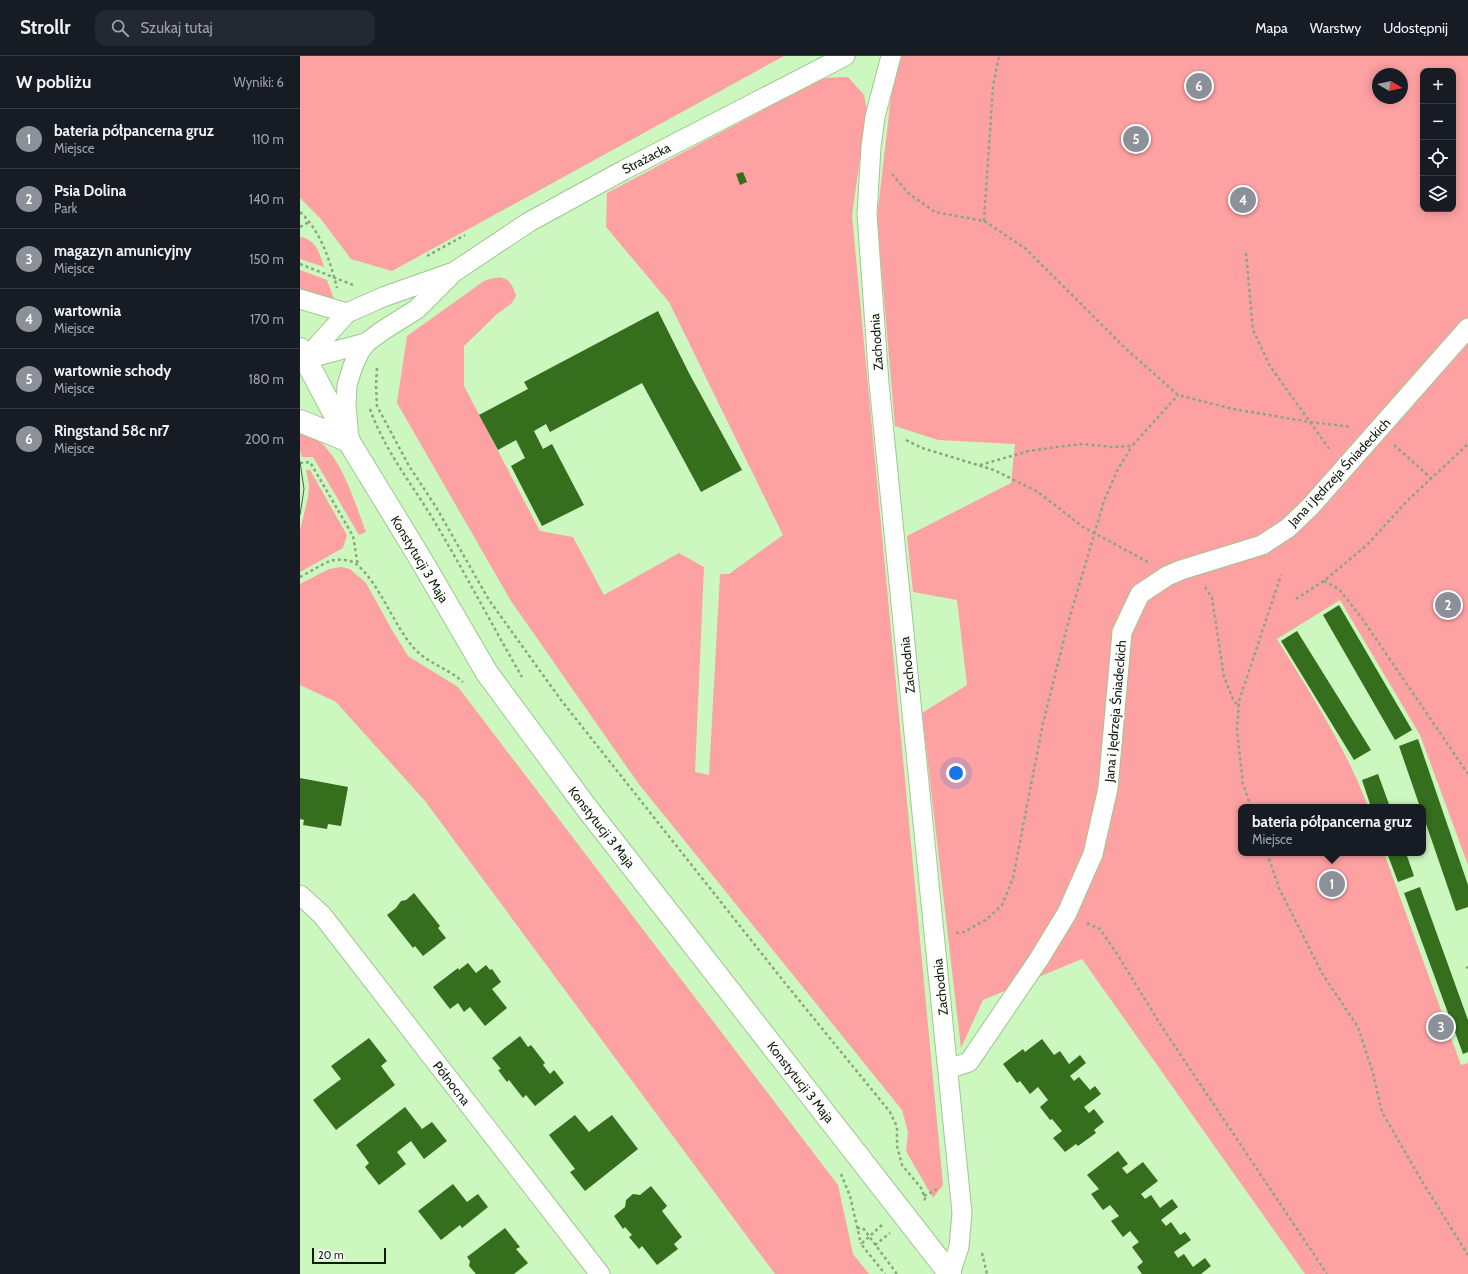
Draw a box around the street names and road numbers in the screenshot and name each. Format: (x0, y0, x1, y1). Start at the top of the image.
street label: Strażacka (619, 139, 674, 177)
street label: Zachodnia (866, 312, 886, 371)
street label: Jana i Jędrzeja Śniadeckich (1284, 414, 1394, 531)
street label: Konstytucji 3 Maja (387, 513, 453, 607)
street label: Zachodnia (896, 635, 918, 694)
street label: Jana i Jędrzeja Śniadeckich (1101, 639, 1130, 784)
street label: Konstytucji 3 Maja (564, 783, 639, 872)
street label: Zachodnia (929, 957, 951, 1016)
street label: Konstytucji 3 Maja (763, 1038, 838, 1127)
street label: Północna (430, 1058, 475, 1109)

